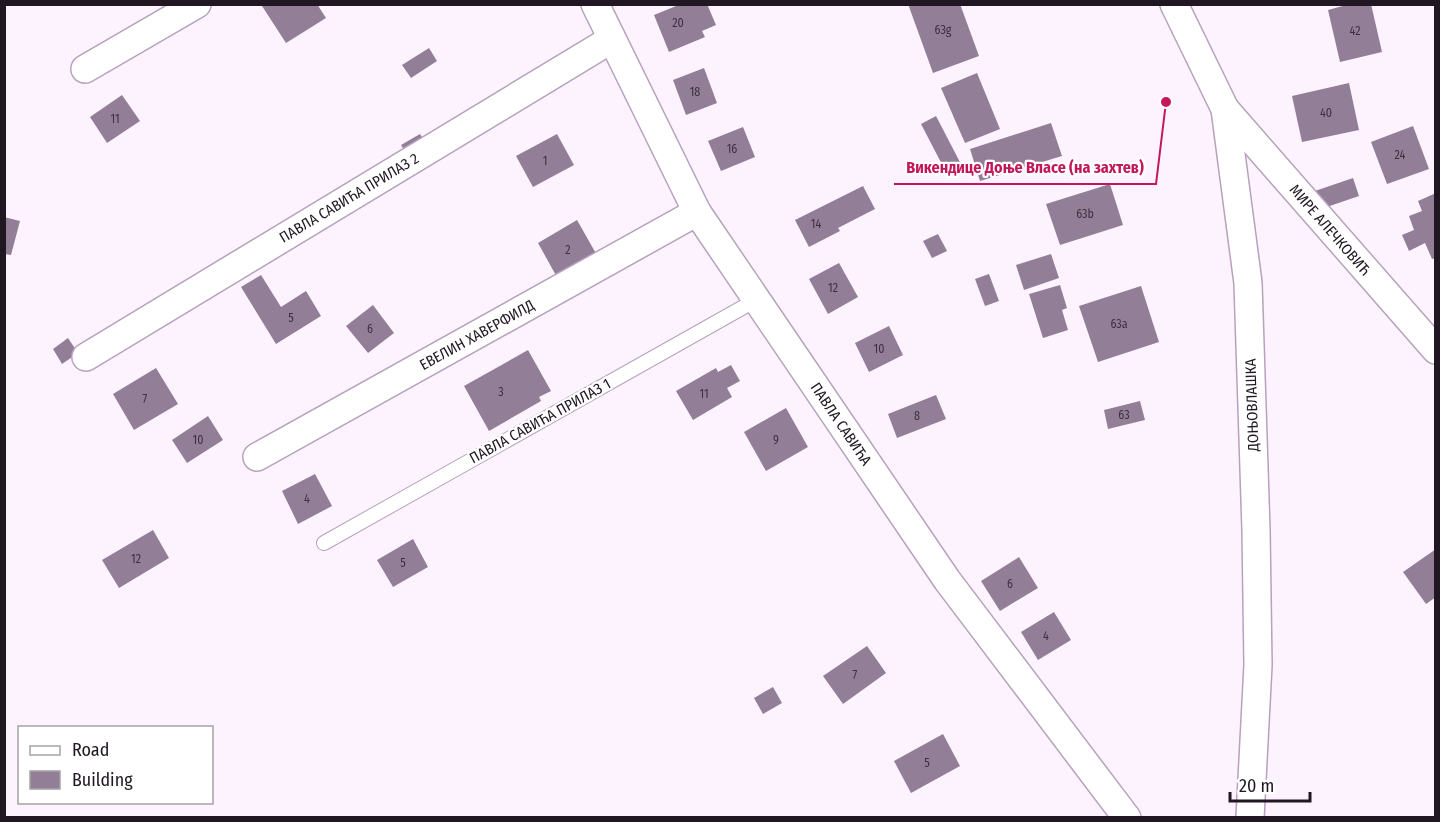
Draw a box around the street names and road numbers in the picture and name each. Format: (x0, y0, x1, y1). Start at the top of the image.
street label: ПАВЛА САВИЋА ПРИЛАЗ 2 (276, 149, 422, 247)
street label: МИРЕ АЛЕЧКОВИЋ (1286, 181, 1374, 279)
street label: ЕВЕЛИН ХАВЕРФИЛД (416, 296, 538, 374)
street label: ДОЊОВЛАШКА (1241, 358, 1263, 453)
street label: ПАВЛА САВИЋА ПРИЛАЗ 1 (466, 375, 614, 467)
street label: ПАВЛА САВИЋА (807, 379, 875, 469)

